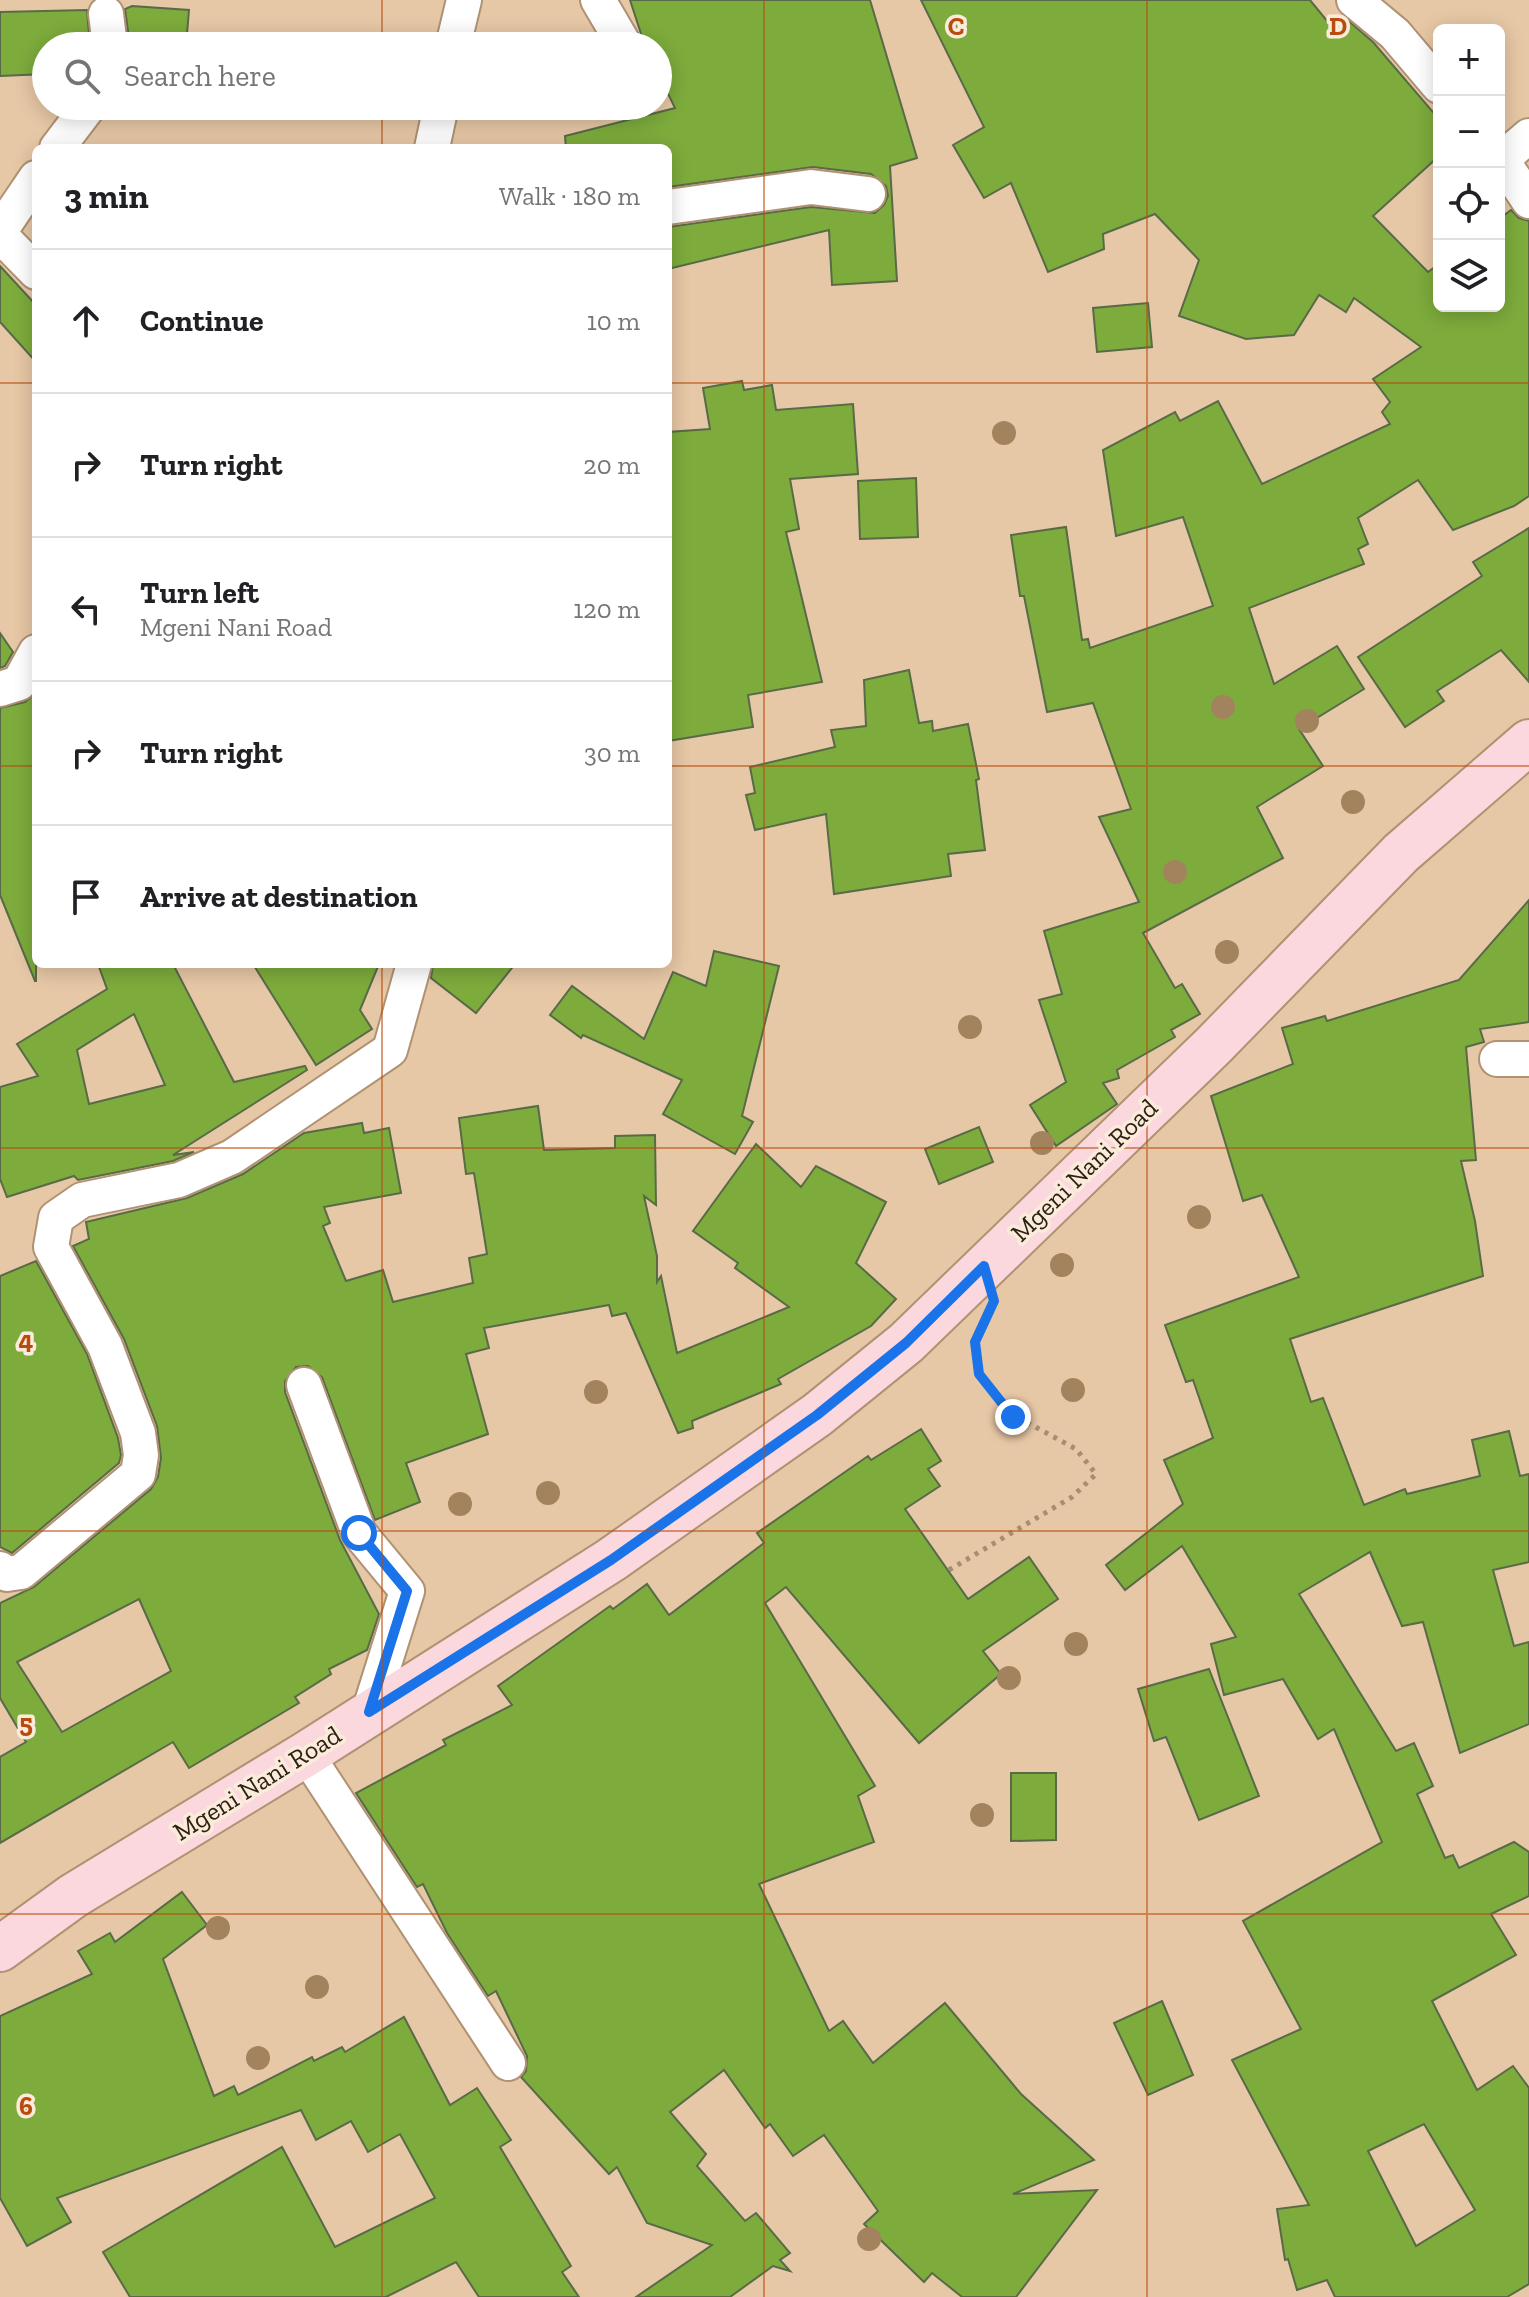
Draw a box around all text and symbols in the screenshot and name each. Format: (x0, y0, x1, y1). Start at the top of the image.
text: C (948, 10, 964, 42)
text: D (1329, 10, 1347, 42)
map controls (1433, 24, 1505, 312)
button: + (1433, 24, 1505, 96)
search box (32, 32, 672, 120)
icon: search (60, 54, 104, 98)
text: Search here (124, 58, 276, 94)
button: − (1433, 96, 1505, 168)
button: locate (1433, 168, 1505, 240)
text: 3 min (64, 176, 149, 217)
text: Walk · 180 m (499, 180, 640, 212)
button: layers (1433, 240, 1505, 312)
icon: ahead (64, 299, 108, 343)
text: Continue (140, 303, 264, 339)
text: 10 m (587, 305, 640, 337)
icon: right (64, 443, 108, 487)
text: Turn right (140, 447, 282, 483)
text: 20 m (583, 449, 640, 481)
text: Turn left (140, 575, 259, 611)
icon: left (64, 587, 108, 631)
text: 120 m (573, 593, 640, 625)
text: Mgeni Nani Road (140, 611, 332, 643)
icon: right (64, 731, 108, 775)
text: Turn right (140, 735, 282, 771)
text: 30 m (584, 737, 640, 769)
icon: arrive (64, 875, 108, 919)
text: Arrive at destination (140, 879, 417, 915)
street label: Mgeni Nani Road (1004, 1092, 1164, 1248)
text: 4 (19, 1324, 34, 1356)
route end (995, 1399, 1031, 1435)
route start (341, 1515, 377, 1551)
text: 5 (19, 1707, 33, 1739)
street label: Mgeni Nani Road (167, 1719, 347, 1847)
text: 6 (19, 2090, 33, 2122)

